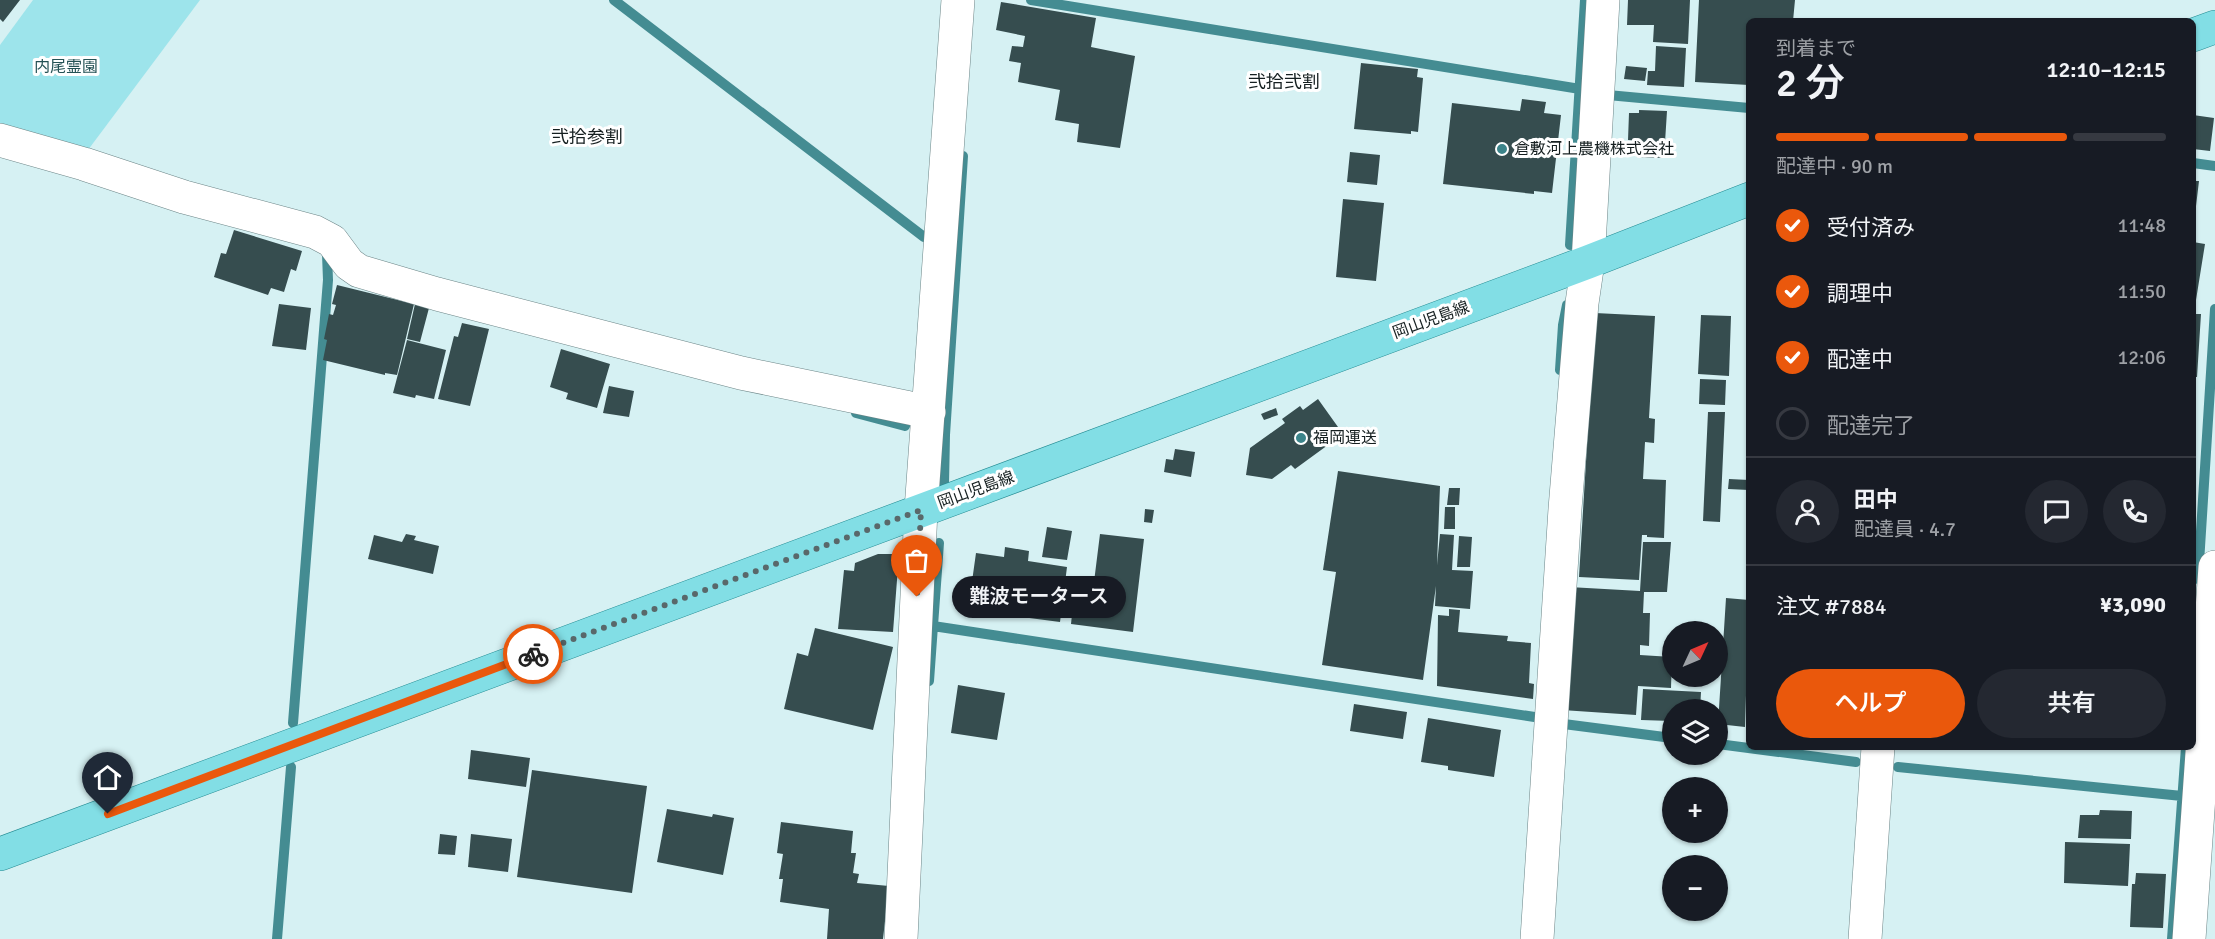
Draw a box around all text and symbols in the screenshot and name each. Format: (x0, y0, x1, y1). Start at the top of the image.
text: 到着まで (1776, 36, 1856, 61)
text: 12:10–12:15 (2047, 56, 2166, 83)
park label: 内尾霊園 (34, 57, 98, 77)
text: 2 分 (1776, 59, 1845, 107)
district label: 弐拾弐割 (1248, 71, 1320, 93)
district label: 弐拾参割 (551, 126, 623, 148)
place label: 倉敷河上農機株式会社 (1514, 139, 1674, 159)
marker: 倉敷河上農機株式会社 (1495, 142, 1509, 156)
text: 配達中 · 90 m (1776, 154, 1893, 179)
icon: check (1776, 209, 1809, 242)
text: 11:48 (2117, 213, 2166, 238)
text: 受付済み (1827, 214, 1915, 241)
icon: check (1776, 275, 1809, 308)
text: 11:50 (2117, 279, 2166, 304)
text: 調理中 (1827, 280, 1893, 307)
street label: 岡山児島線 (1390, 297, 1472, 343)
icon: check (1776, 341, 1809, 374)
text: 12:06 (2117, 345, 2166, 370)
text: 配達中 (1827, 346, 1893, 373)
text: 配達完了 (1827, 412, 1915, 439)
place label: 福岡運送 (1313, 428, 1377, 448)
marker: 福岡運送 (1294, 431, 1308, 445)
street label: 岡山児島線 (935, 467, 1017, 513)
button: person (1776, 480, 1839, 543)
button: chat (2025, 480, 2088, 543)
button: phone (2103, 480, 2166, 543)
text: 田中 (1854, 486, 1898, 513)
text: 配達員 · 4.7 (1854, 517, 1956, 542)
pin (891, 535, 942, 597)
icon: bag (900, 544, 933, 577)
callout: 難波モータース (953, 576, 1127, 618)
text: 難波モータース (970, 584, 1109, 609)
text: ¥3,090 (2100, 591, 2166, 618)
text: 注文 #7884 (1776, 593, 1887, 620)
north arrow (1662, 621, 1728, 687)
map controls (1662, 621, 1728, 921)
courier (503, 624, 563, 684)
icon: bike (517, 638, 550, 671)
button: ヘルプ (1776, 669, 1965, 738)
button: 共有 (1977, 669, 2166, 738)
button: layers (1662, 699, 1728, 765)
pin (82, 752, 133, 814)
icon: home (91, 761, 124, 794)
button: + (1662, 777, 1728, 843)
button: − (1662, 855, 1728, 921)

